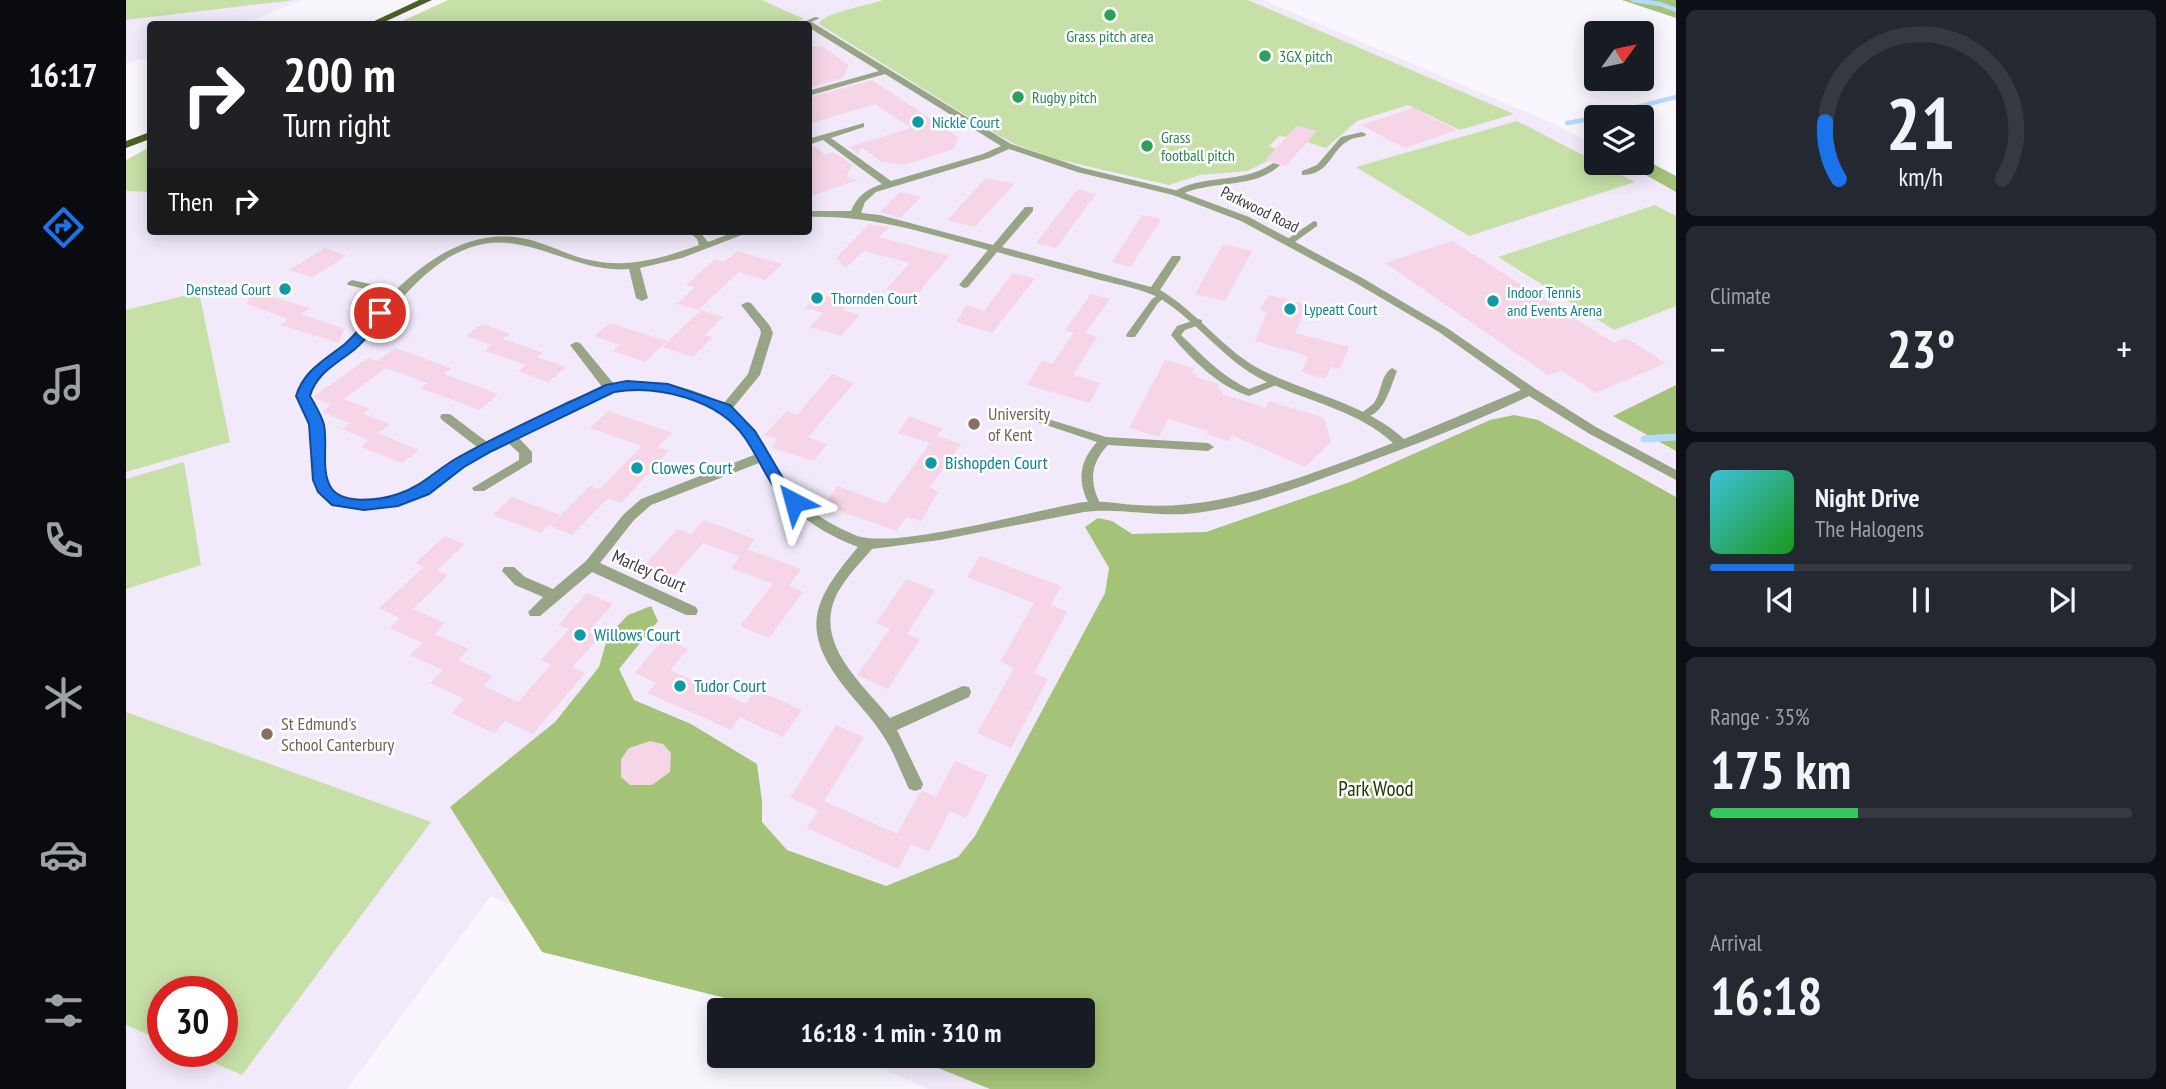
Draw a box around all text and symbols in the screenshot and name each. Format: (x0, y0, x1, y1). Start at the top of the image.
marker: Grass pitch area (1102, 7, 1118, 23)
north arrow (1584, 21, 1654, 91)
map controls (1584, 21, 1654, 175)
place label: Grass pitch area (1066, 26, 1154, 46)
text: 200 m (283, 42, 396, 106)
place label: 3GX pitch (1279, 46, 1333, 66)
marker: 3GX pitch (1257, 48, 1273, 64)
icon: right (168, 49, 259, 140)
text: 16:17 (28, 54, 98, 96)
text: 21 (1886, 75, 1956, 169)
place label: Rugby pitch (1032, 87, 1097, 107)
marker: Rugby pitch (1010, 89, 1026, 105)
text: Turn right (283, 104, 391, 146)
button: layers (1584, 105, 1654, 175)
place label: Nickle Court (932, 112, 1000, 132)
marker: Nickle Court (910, 114, 926, 130)
place label: Grass football pitch (1161, 127, 1235, 165)
marker: Grass football pitch (1139, 138, 1155, 154)
text: km/h (1899, 161, 1943, 193)
street label: Parkwood Road (1218, 181, 1302, 237)
icon: right (227, 182, 265, 220)
text: Then (168, 185, 213, 218)
icon: directions (39, 203, 88, 252)
place label: Denstead Court (186, 279, 272, 299)
marker: Denstead Court (277, 281, 293, 297)
text: Climate (1710, 281, 1771, 310)
place label: Indoor Tennis and Events Arena (1507, 282, 1602, 320)
pin (350, 283, 410, 343)
place label: Thornden Court (831, 288, 918, 308)
marker: Thornden Court (809, 290, 825, 306)
marker: Indoor Tennis and Events Arena (1485, 293, 1501, 309)
icon: arrive (361, 294, 399, 332)
place label: Lypeatt Court (1304, 299, 1378, 319)
marker: Lypeatt Court (1282, 301, 1298, 317)
text: 23° (1887, 315, 1955, 382)
text: − (1710, 324, 1726, 373)
text: + (2116, 324, 2132, 373)
icon: music (39, 360, 88, 409)
place label: University of Kent (988, 402, 1050, 446)
marker: University of Kent (966, 416, 982, 432)
place label: Bishopden Court (945, 451, 1048, 474)
marker: Bishopden Court (923, 455, 939, 471)
place label: Clowes Court (651, 456, 733, 479)
marker: Clowes Court (629, 460, 645, 476)
position arrow (757, 465, 831, 539)
text: Night Drive (1815, 481, 1920, 514)
text: The Halogens (1815, 514, 1924, 543)
icon: phone (39, 516, 88, 565)
street label: Marley Court (609, 544, 690, 597)
icon: previous (1761, 581, 1799, 619)
icon: pause (1902, 581, 1940, 619)
icon: next (2043, 581, 2081, 619)
place label: Willows Court (594, 623, 680, 646)
marker: Willows Court (572, 627, 588, 643)
icon: climate (39, 673, 88, 722)
place label: Tudor Court (694, 674, 766, 697)
marker: Tudor Court (672, 678, 688, 694)
text: Range · 35% (1710, 702, 1810, 731)
place label: St Edmund's School Canterbury (281, 712, 394, 756)
marker: St Edmund's School Canterbury (259, 726, 275, 742)
text: 175 km (1710, 736, 1851, 803)
park label: Park Wood (1338, 775, 1414, 802)
icon: car (39, 830, 88, 879)
text: Arrival (1710, 928, 1762, 957)
text: 16:18 (1710, 962, 1822, 1029)
speed limit sign: 30 (147, 976, 238, 1067)
icon: filters (39, 986, 88, 1035)
text: 16:18 · 1 min · 310 m (801, 1016, 1001, 1049)

